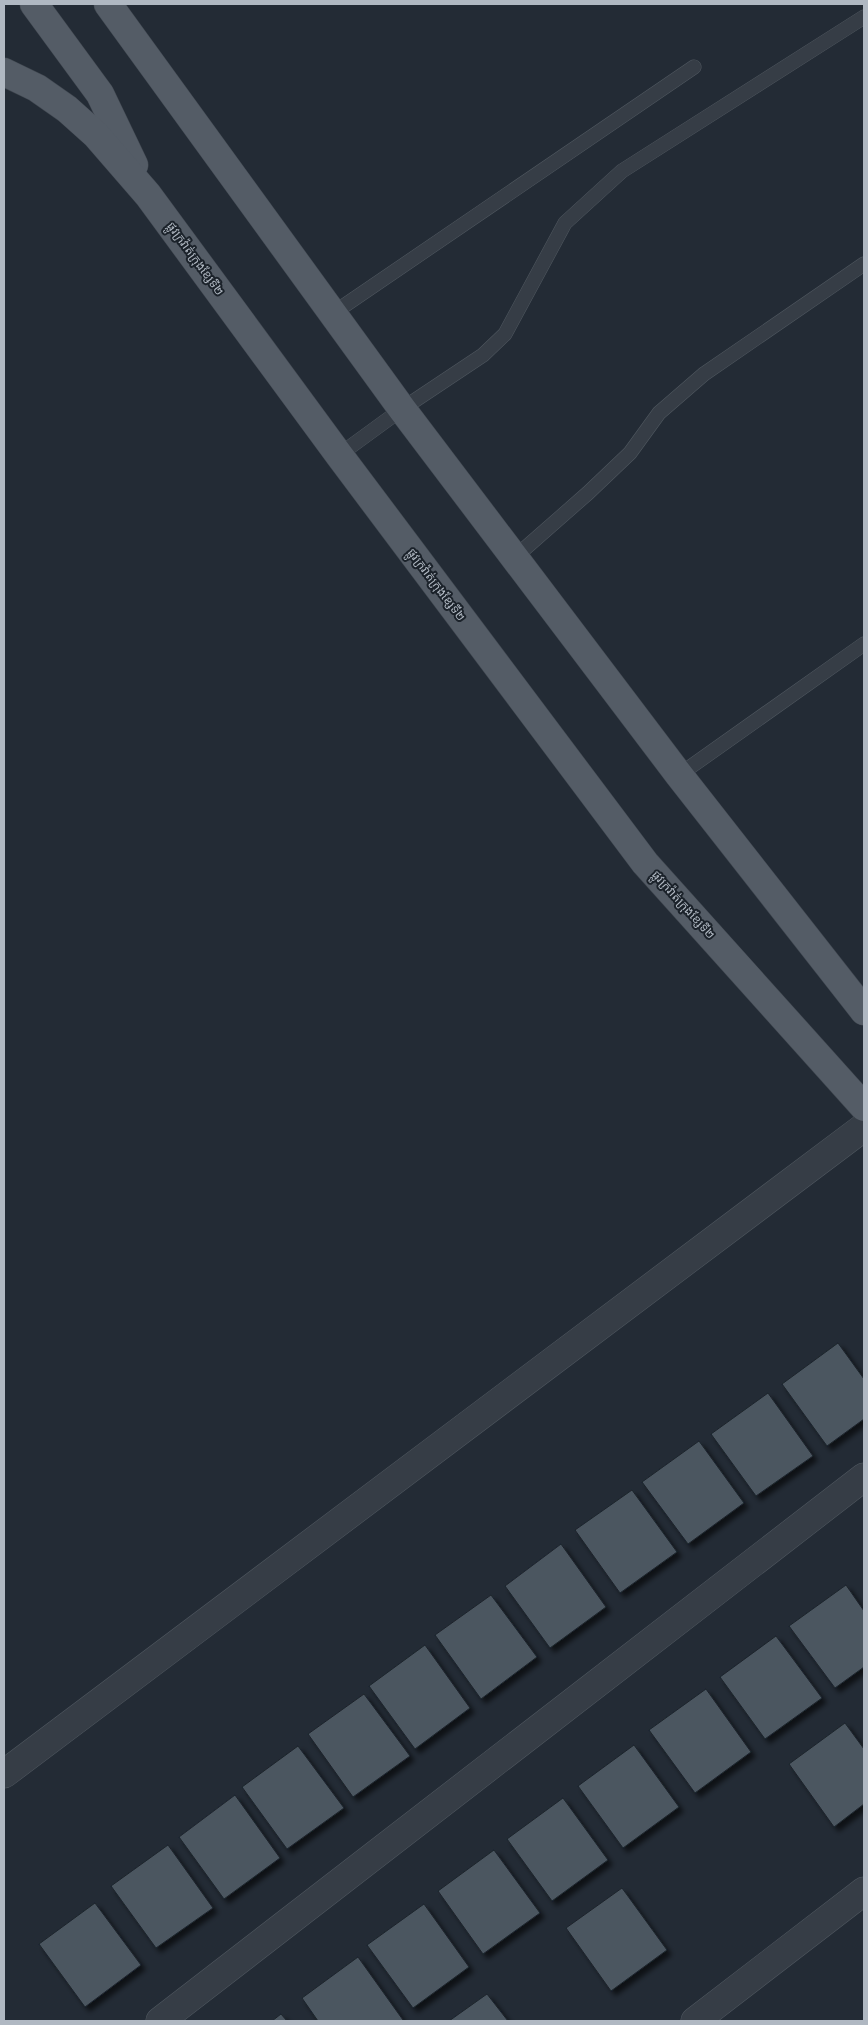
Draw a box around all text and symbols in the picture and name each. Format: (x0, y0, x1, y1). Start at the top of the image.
street label: ផ្លូវក្រវ៉ាត់ក្រុងខ្សែទី២ (161, 219, 228, 300)
street label: ផ្លូវក្រវ៉ាត់ក្រុងខ្សែទី២ (402, 545, 469, 626)
street label: ផ្លូវក្រវ៉ាត់ក្រុងខ្សែទី២ (646, 867, 718, 944)

